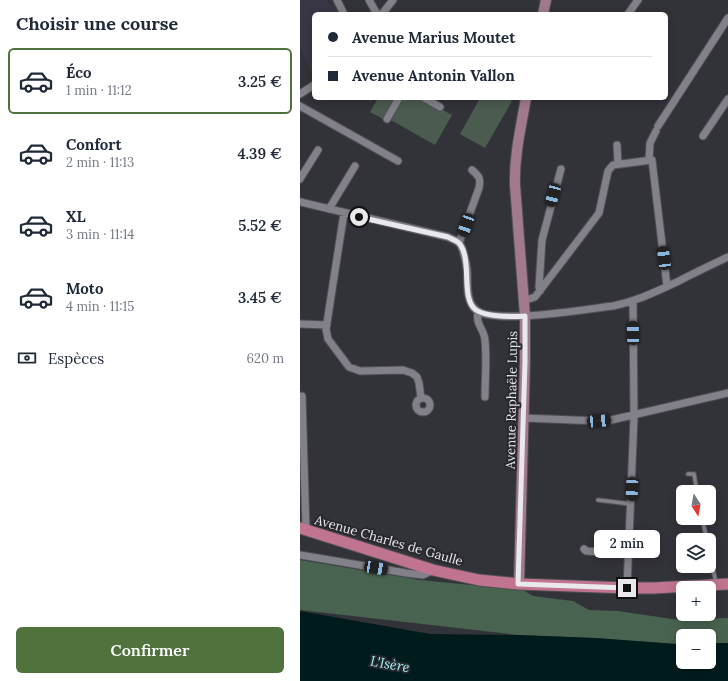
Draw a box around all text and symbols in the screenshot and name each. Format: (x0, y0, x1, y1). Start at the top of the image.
text: Choisir une course (16, 12, 178, 35)
text: Avenue Marius Moutet (352, 28, 515, 47)
icon: car (18, 63, 54, 99)
text: Éco (66, 63, 92, 82)
text: Avenue Antonin Vallon (352, 66, 515, 85)
text: 3.25 € (238, 72, 282, 91)
text: 1 min · 11:12 (66, 82, 132, 99)
icon: car (18, 135, 54, 171)
text: Confort (66, 135, 122, 154)
text: 4.39 € (237, 144, 282, 163)
text: 2 min · 11:13 (66, 154, 134, 171)
car (544, 182, 562, 208)
icon: car (18, 207, 54, 243)
text: XL (66, 207, 86, 226)
route start (350, 208, 368, 226)
car (456, 212, 476, 238)
text: 5.52 € (238, 216, 282, 235)
text: 3 min · 11:14 (66, 226, 134, 243)
car (657, 245, 671, 271)
icon: car (18, 279, 54, 315)
text: Moto (66, 279, 103, 298)
text: 3.45 € (238, 288, 282, 307)
text: 4 min · 11:15 (66, 298, 134, 315)
car (627, 321, 639, 345)
street label: Avenue Raphaële Lupis (502, 331, 521, 470)
icon: cash (16, 347, 38, 369)
text: Espèces (48, 349, 104, 368)
text: 620 m (246, 350, 284, 367)
car (587, 414, 611, 428)
car (626, 477, 638, 501)
north arrow (676, 485, 716, 525)
map controls (676, 485, 716, 669)
street label: Avenue Charles de Gaulle (312, 511, 465, 570)
callout: 2 min (594, 530, 660, 558)
button: layers (676, 533, 716, 573)
text: 2 min (610, 535, 644, 552)
car (363, 560, 389, 576)
route end (618, 579, 636, 597)
button: + (676, 581, 716, 621)
button: Confirmer (16, 627, 284, 673)
button: − (676, 629, 716, 669)
water label: L'Isère (369, 652, 411, 676)

